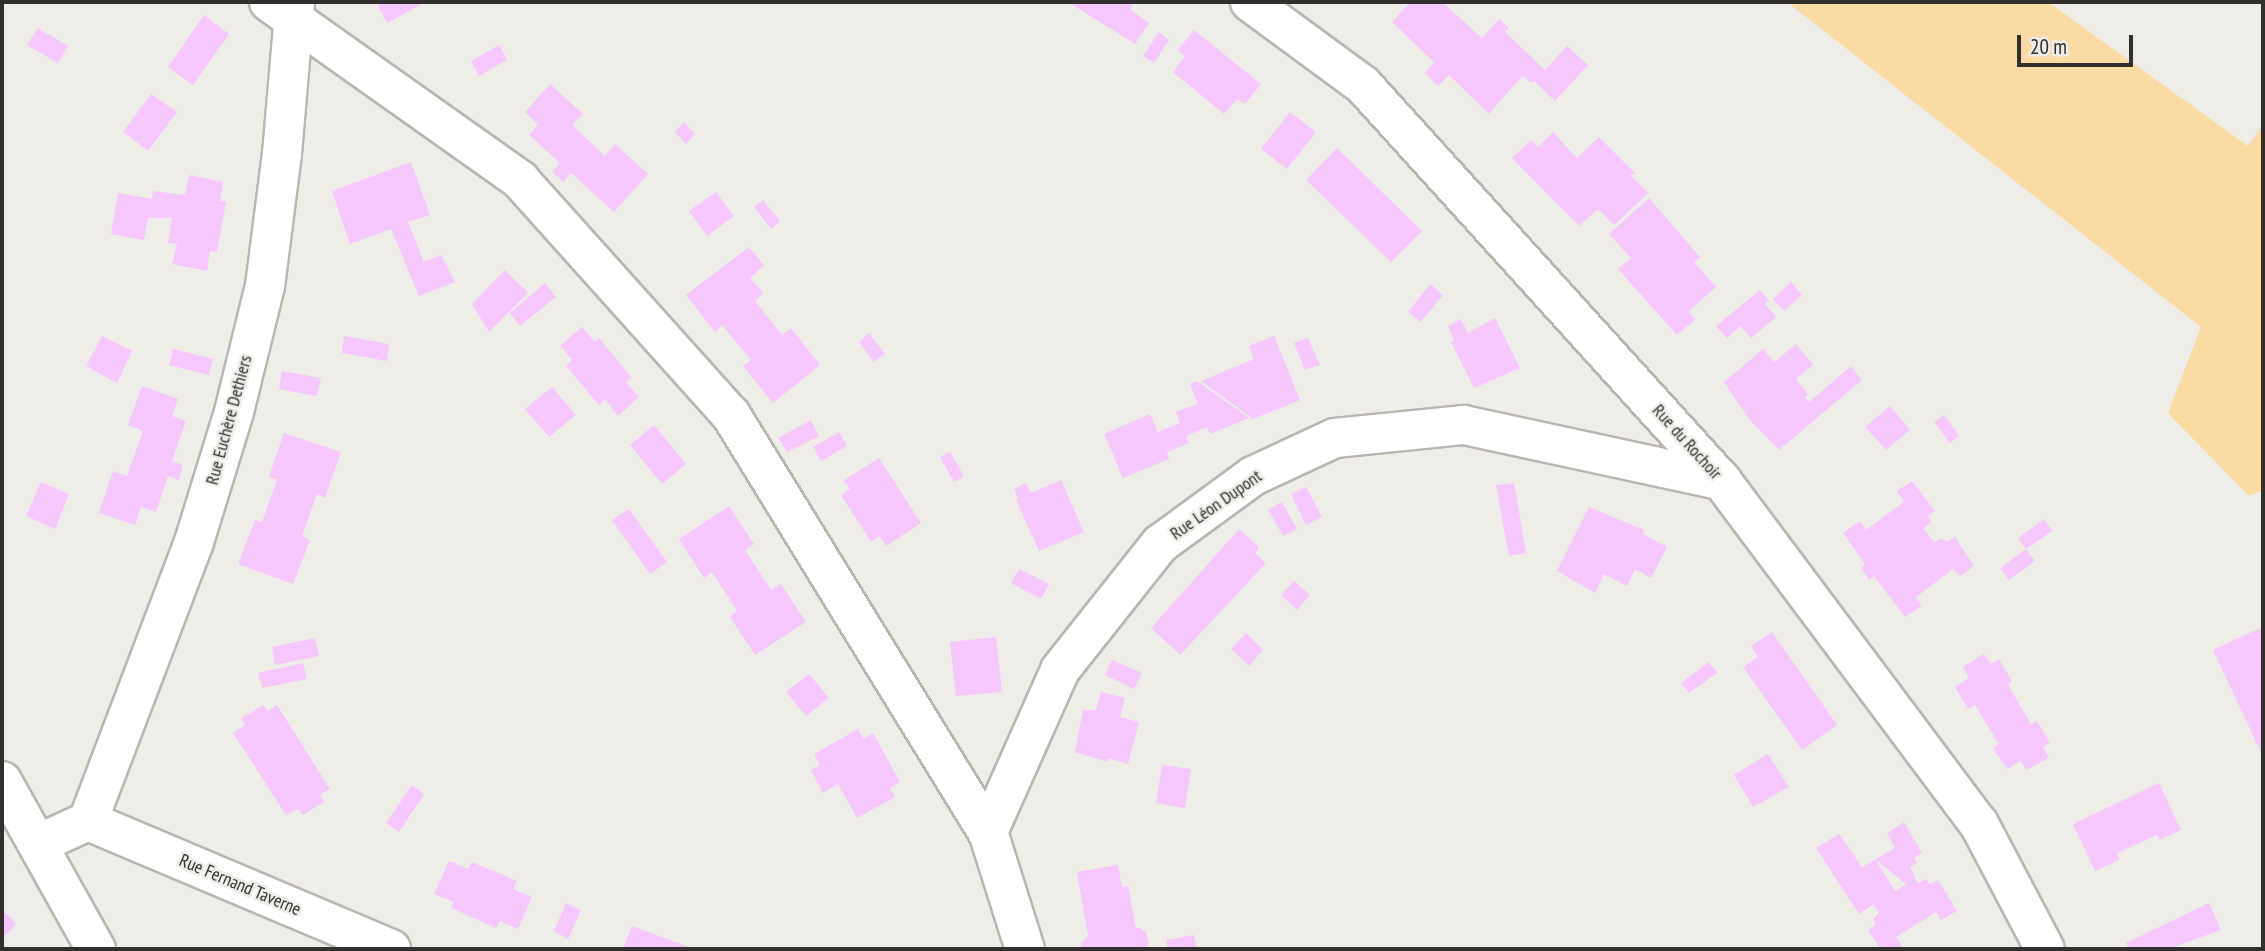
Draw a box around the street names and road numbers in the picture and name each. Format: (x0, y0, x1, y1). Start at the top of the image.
street label: Rue Euchère Dethiers (201, 353, 257, 487)
street label: Rue du Rochoir (1648, 400, 1726, 484)
street label: Rue Léon Dupont (1166, 466, 1266, 544)
street label: Rue Fernand Taverne (176, 850, 304, 920)

